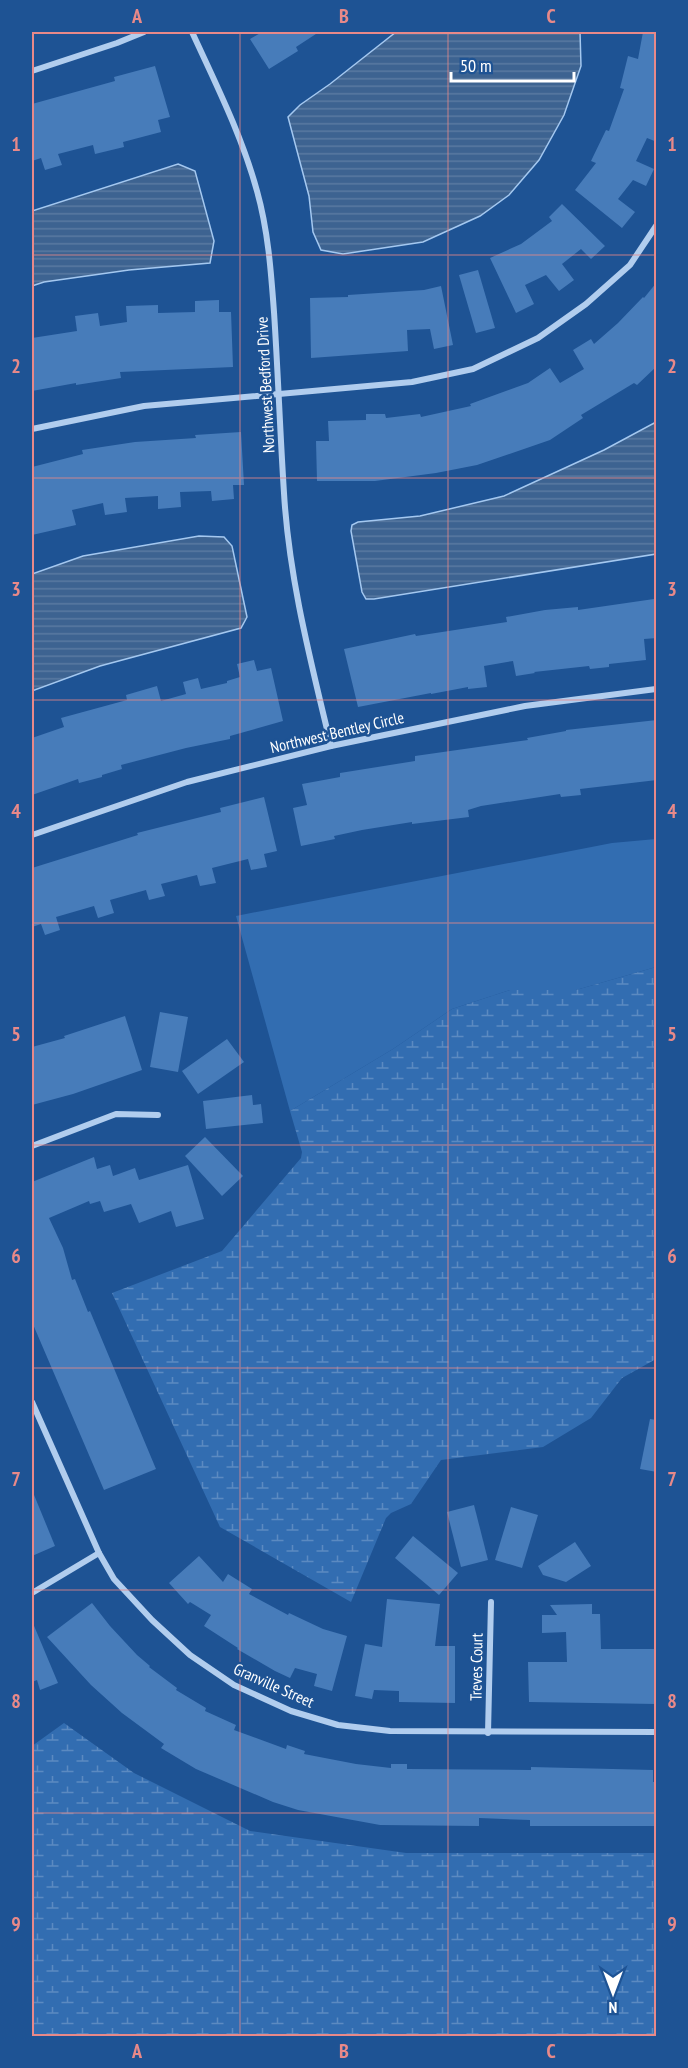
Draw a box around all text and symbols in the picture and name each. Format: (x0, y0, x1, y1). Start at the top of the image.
text: A (131, 3, 143, 29)
text: B (339, 3, 349, 29)
text: C (546, 3, 556, 29)
scale bar (451, 45, 574, 83)
text: 50 m (460, 54, 492, 77)
text: 1 (11, 131, 21, 157)
text: 1 (667, 131, 677, 157)
street label: Northwest Bedford Drive (251, 316, 279, 454)
text: 2 (11, 353, 21, 379)
text: 2 (667, 353, 677, 379)
text: 3 (11, 576, 21, 602)
text: 3 (667, 576, 677, 602)
street label: Northwest Bentley Circle (268, 707, 406, 757)
text: 4 (11, 798, 21, 824)
text: 4 (667, 798, 677, 824)
text: 5 (11, 1021, 21, 1047)
text: 5 (667, 1021, 677, 1047)
text: 6 (11, 1243, 21, 1269)
text: 6 (667, 1243, 677, 1269)
text: 7 (11, 1466, 21, 1492)
text: 7 (667, 1466, 677, 1492)
street label: Treves Court (465, 1632, 487, 1701)
street label: Granville Street (231, 1658, 318, 1712)
text: 8 (11, 1688, 21, 1714)
text: 8 (667, 1688, 677, 1714)
text: 9 (11, 1911, 21, 1937)
text: 9 (667, 1911, 677, 1937)
north arrow (583, 1963, 643, 2023)
text: N (609, 1998, 617, 2018)
text: A (131, 2038, 143, 2064)
text: B (339, 2038, 349, 2064)
text: C (546, 2038, 556, 2064)

